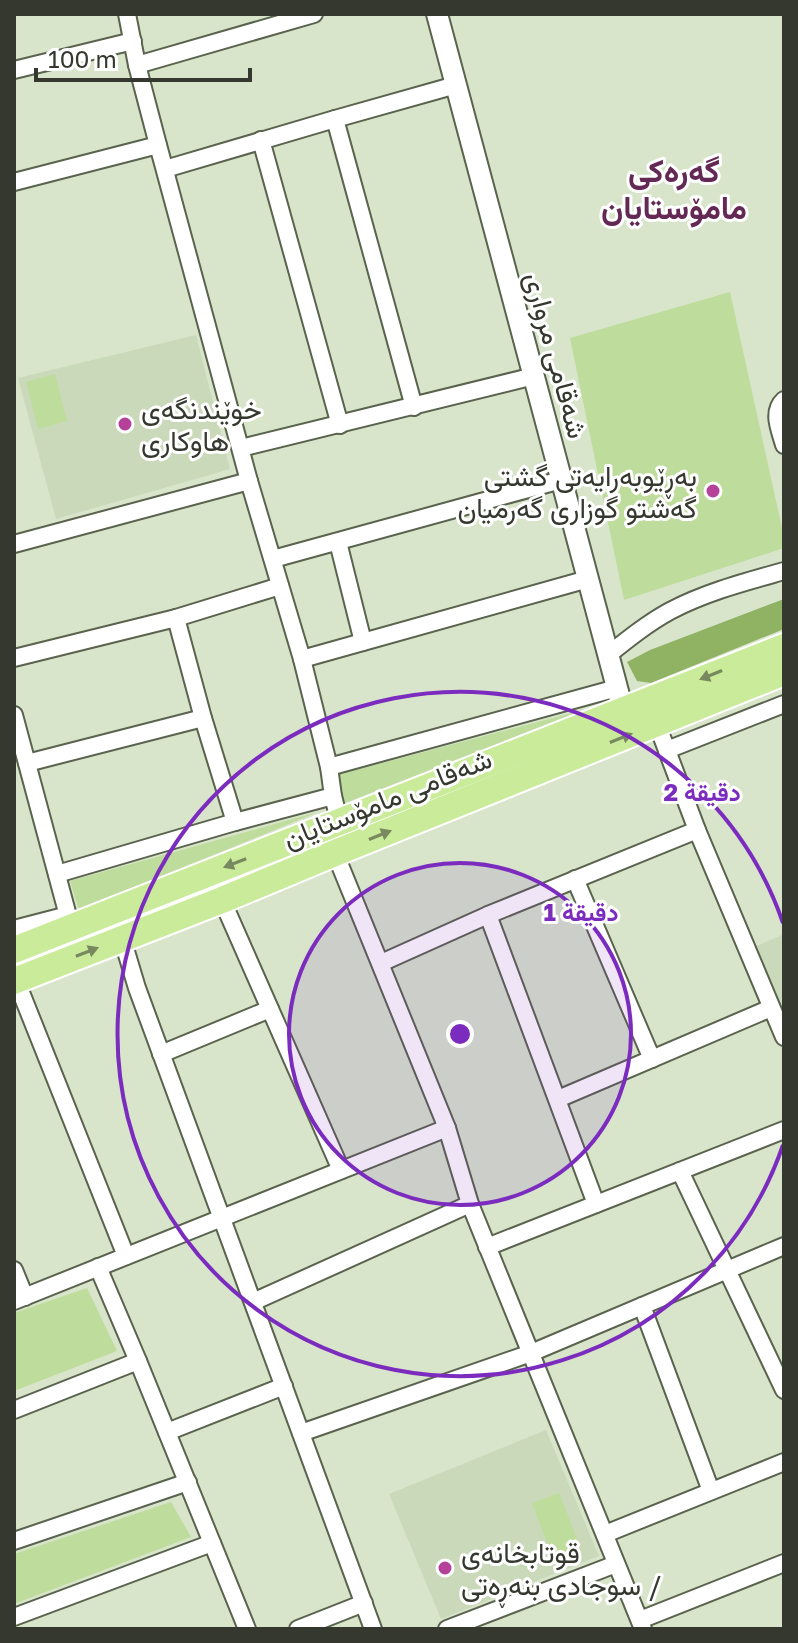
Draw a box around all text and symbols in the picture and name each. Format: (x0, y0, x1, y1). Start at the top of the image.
scale bar (36, 32, 250, 82)
text: 100 m (48, 44, 117, 73)
district label: گەرەکی مامۆستایان (601, 151, 747, 228)
street label: شەقامی مرواری (517, 268, 595, 442)
place label: خوێندنگەی هاوکاری (141, 392, 262, 459)
marker: خوێندنگەی هاوکاری (116, 415, 134, 433)
place label: بەڕێوبەرایەتی گشتی گەشتو گوزاری گەرمیان (457, 459, 697, 526)
marker: بەڕێوبەرایەتی گشتی گەشتو گوزاری گەرمیان (704, 482, 722, 500)
one-way arrow (699, 669, 723, 682)
one-way arrow (609, 731, 633, 744)
street label: شەقامی مامۆستایان (278, 741, 497, 857)
text: 2 دقيقة (663, 777, 741, 807)
one-way arrow (368, 828, 392, 841)
one-way arrow (223, 857, 247, 870)
text: 1 دقيقة (544, 897, 618, 927)
one-way arrow (75, 945, 99, 958)
centre of rings (446, 1020, 474, 1048)
place label: قوتابخانەی سوجادی بنەڕەتی / (461, 1536, 662, 1608)
marker: قوتابخانەی سوجادی بنەڕەتی / (436, 1559, 454, 1577)

